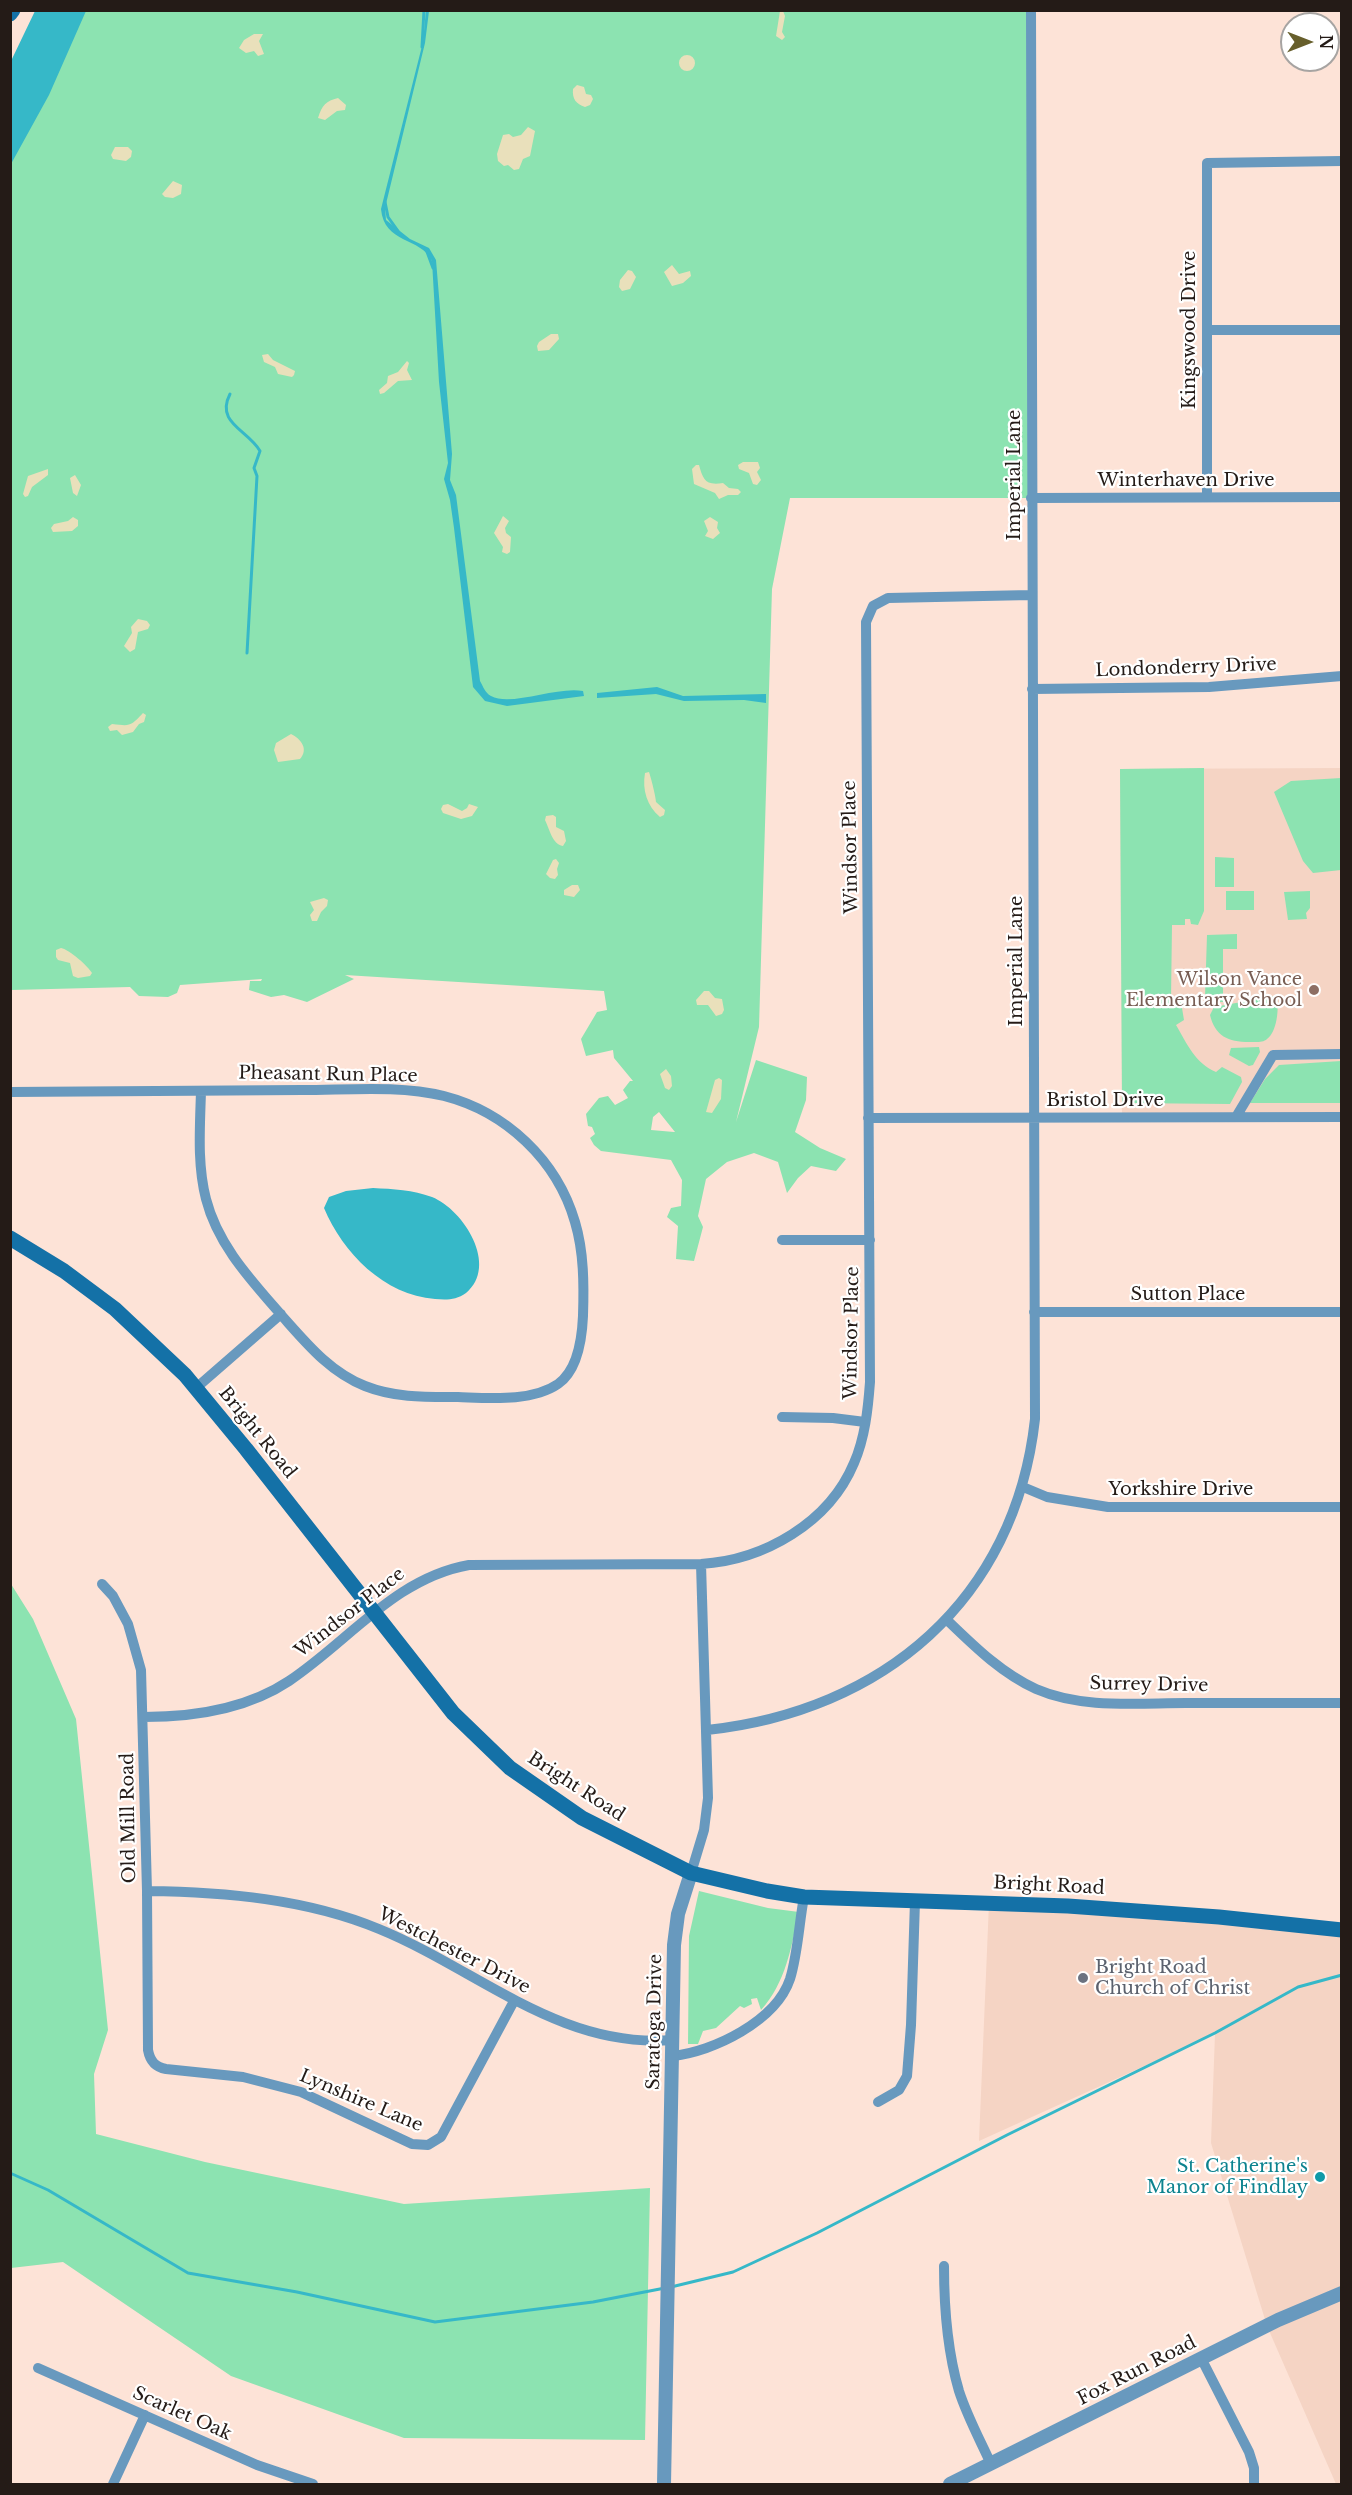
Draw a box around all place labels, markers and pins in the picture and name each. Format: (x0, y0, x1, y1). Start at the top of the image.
place label: Wilson Vance Elementary School (1126, 969, 1302, 1012)
marker: Wilson Vance Elementary School (1307, 983, 1321, 997)
place label: Bright Road Church of Christ (1095, 1957, 1250, 2000)
marker: Bright Road Church of Christ (1076, 1971, 1090, 1985)
place label: St. Catherine's Manor of Findlay (1146, 2156, 1308, 2198)
marker: St. Catherine's Manor of Findlay (1313, 2170, 1327, 2184)

